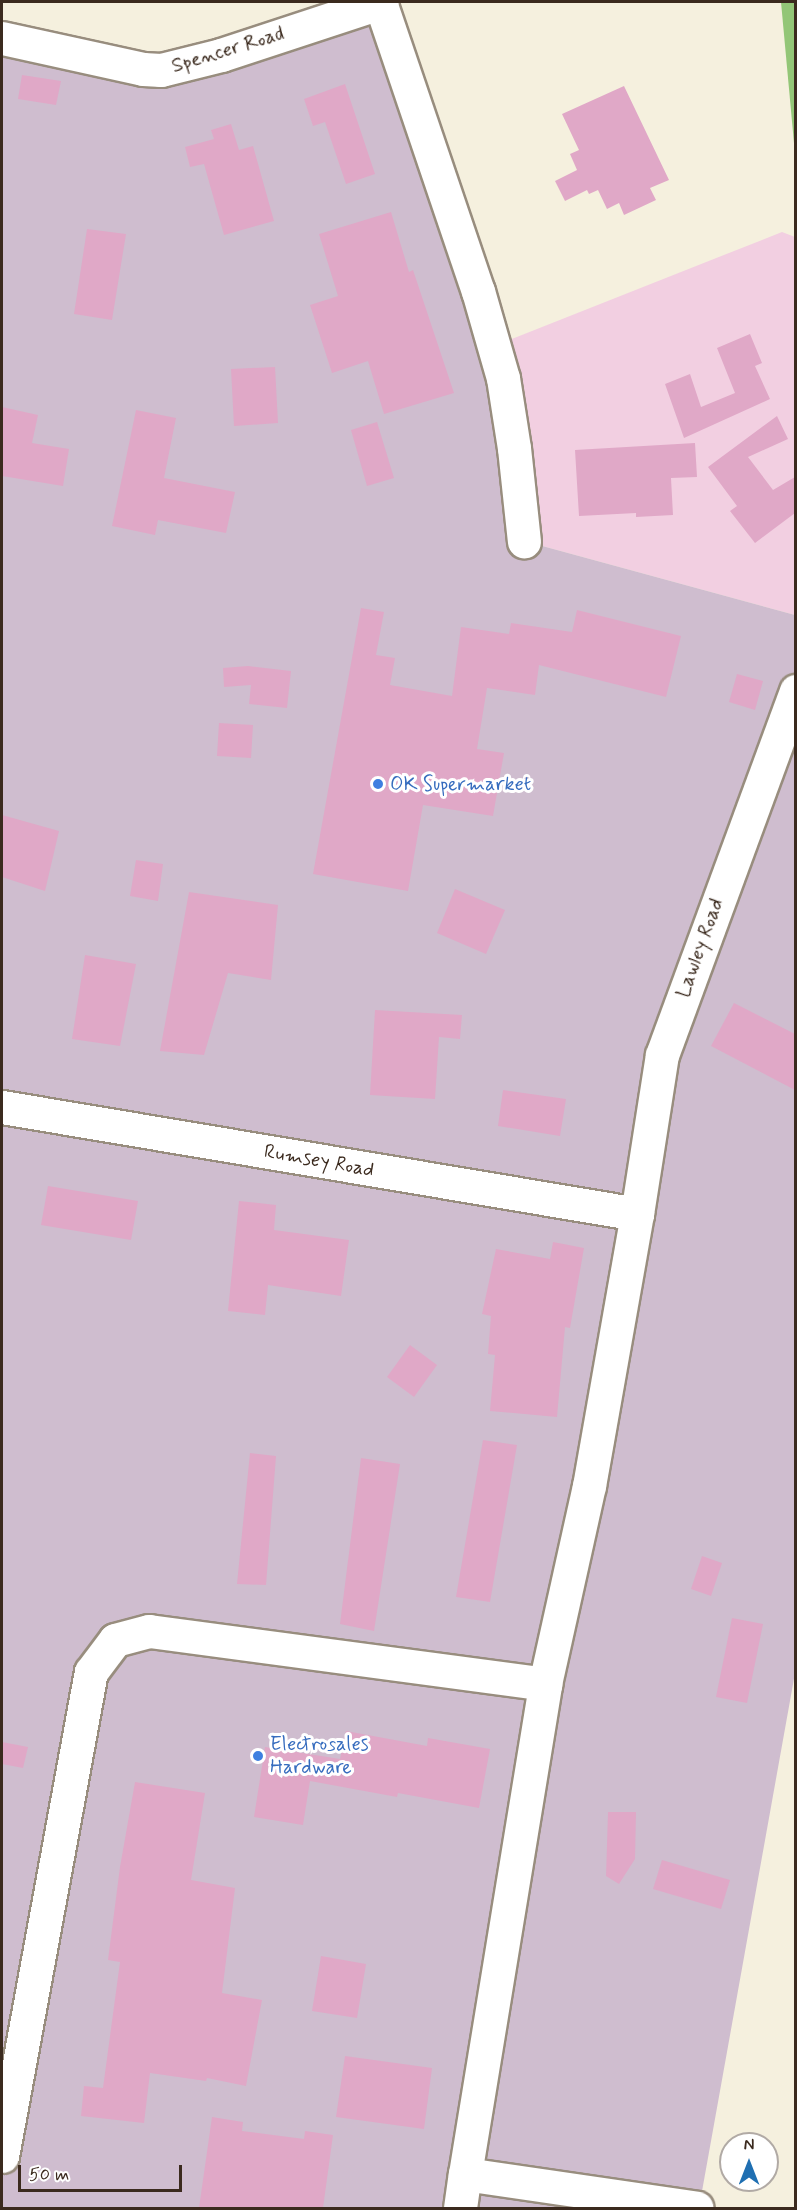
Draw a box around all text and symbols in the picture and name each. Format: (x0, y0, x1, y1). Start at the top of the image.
street label: Spencer Road (169, 22, 287, 78)
place label: OK Supermarket (390, 772, 537, 796)
marker: OK Supermarket (371, 777, 385, 791)
street label: Lawley Road (671, 895, 729, 1001)
street label: Rumsey Road (262, 1139, 376, 1183)
place label: Electrosales Hardware (270, 1732, 369, 1779)
marker: Electrosales Hardware (251, 1749, 265, 1763)
north arrow (719, 2132, 779, 2192)
text: N (744, 2135, 754, 2156)
scale bar (21, 2153, 184, 2191)
text: 50 m (29, 2163, 69, 2187)

